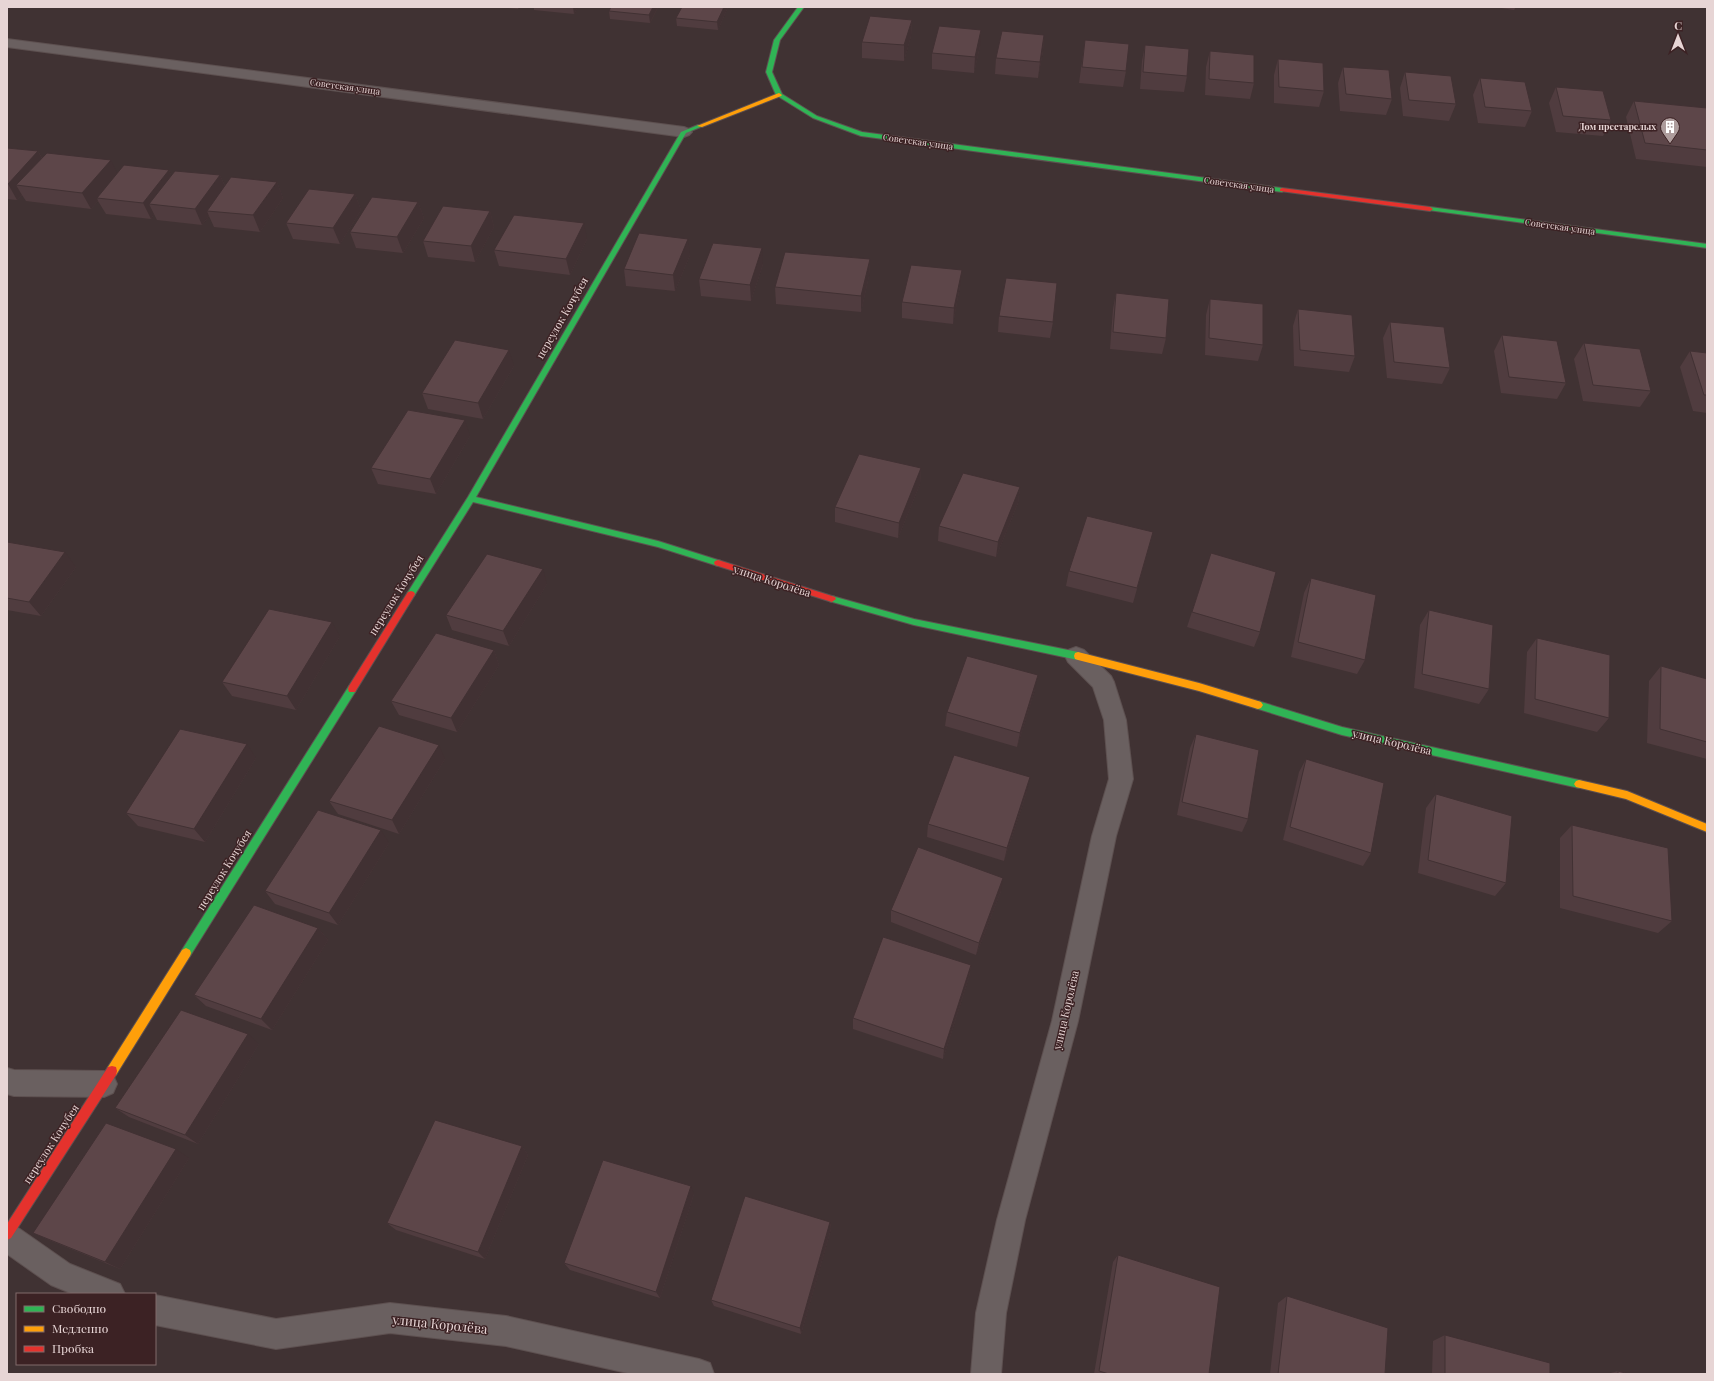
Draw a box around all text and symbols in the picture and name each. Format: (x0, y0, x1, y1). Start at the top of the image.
north arrow (1658, 16, 1698, 56)
text: С (1674, 18, 1682, 33)
street label: Советская улица (309, 75, 382, 97)
building icon: Дом престарелых (1659, 116, 1681, 144)
place label: Дом престарелых (1579, 120, 1656, 132)
street label: Советская улица (882, 130, 955, 152)
street label: Советская улица (1203, 173, 1276, 195)
street label: Советская улица (1524, 215, 1597, 237)
street label: переулок Кочубея (532, 274, 591, 361)
street label: переулок Кочубея (365, 552, 426, 638)
street label: улица Королёва (731, 561, 813, 600)
street label: улица Королёва (1350, 725, 1434, 758)
street label: переулок Кочубея (193, 827, 254, 913)
street label: улица Королёва (1049, 968, 1082, 1052)
street label: переулок Кочубея (19, 1101, 82, 1186)
legend (16, 1293, 156, 1365)
text: Свободно (52, 1300, 107, 1316)
street label: улица Королёва (391, 1310, 489, 1337)
text: Медленно (52, 1320, 109, 1336)
text: Пробка (52, 1340, 94, 1356)

